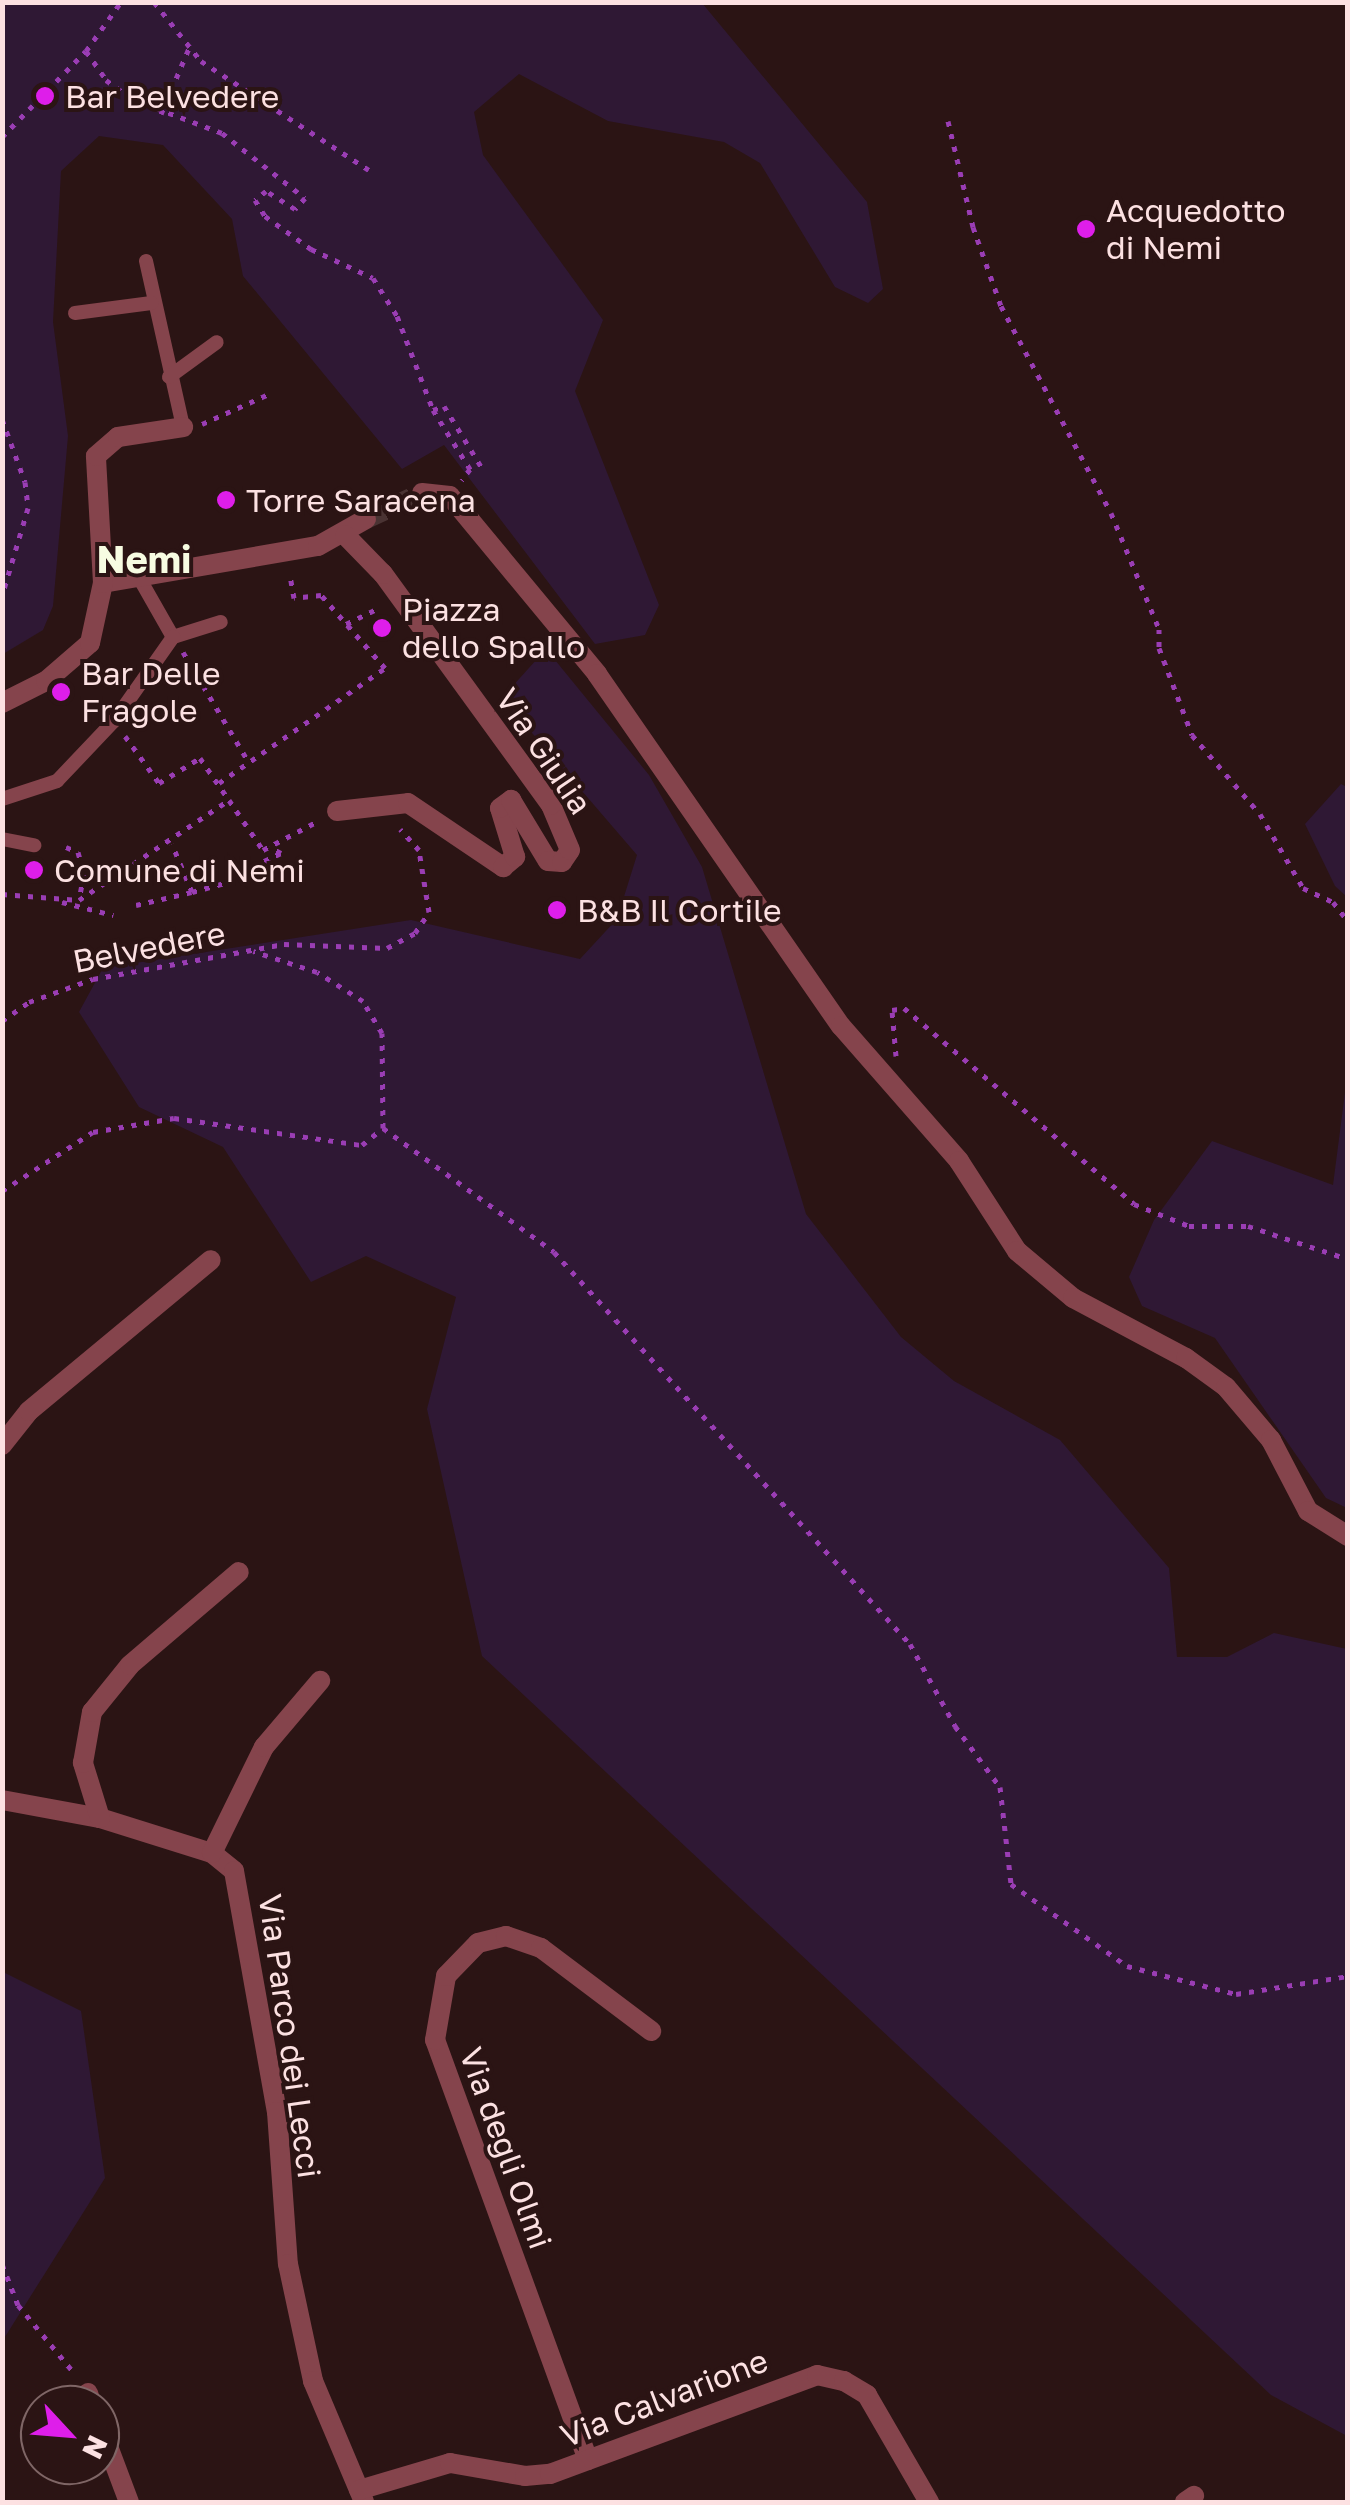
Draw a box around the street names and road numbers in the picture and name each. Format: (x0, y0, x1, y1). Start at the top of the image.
street label: Via Giulia (488, 681, 600, 821)
street label: Belvedere (70, 913, 228, 981)
street label: Via Parco dei Lecci (251, 1892, 329, 2180)
street label: Via degli Olmi (452, 2042, 560, 2254)
street label: Via Calvarione (555, 2341, 773, 2455)

